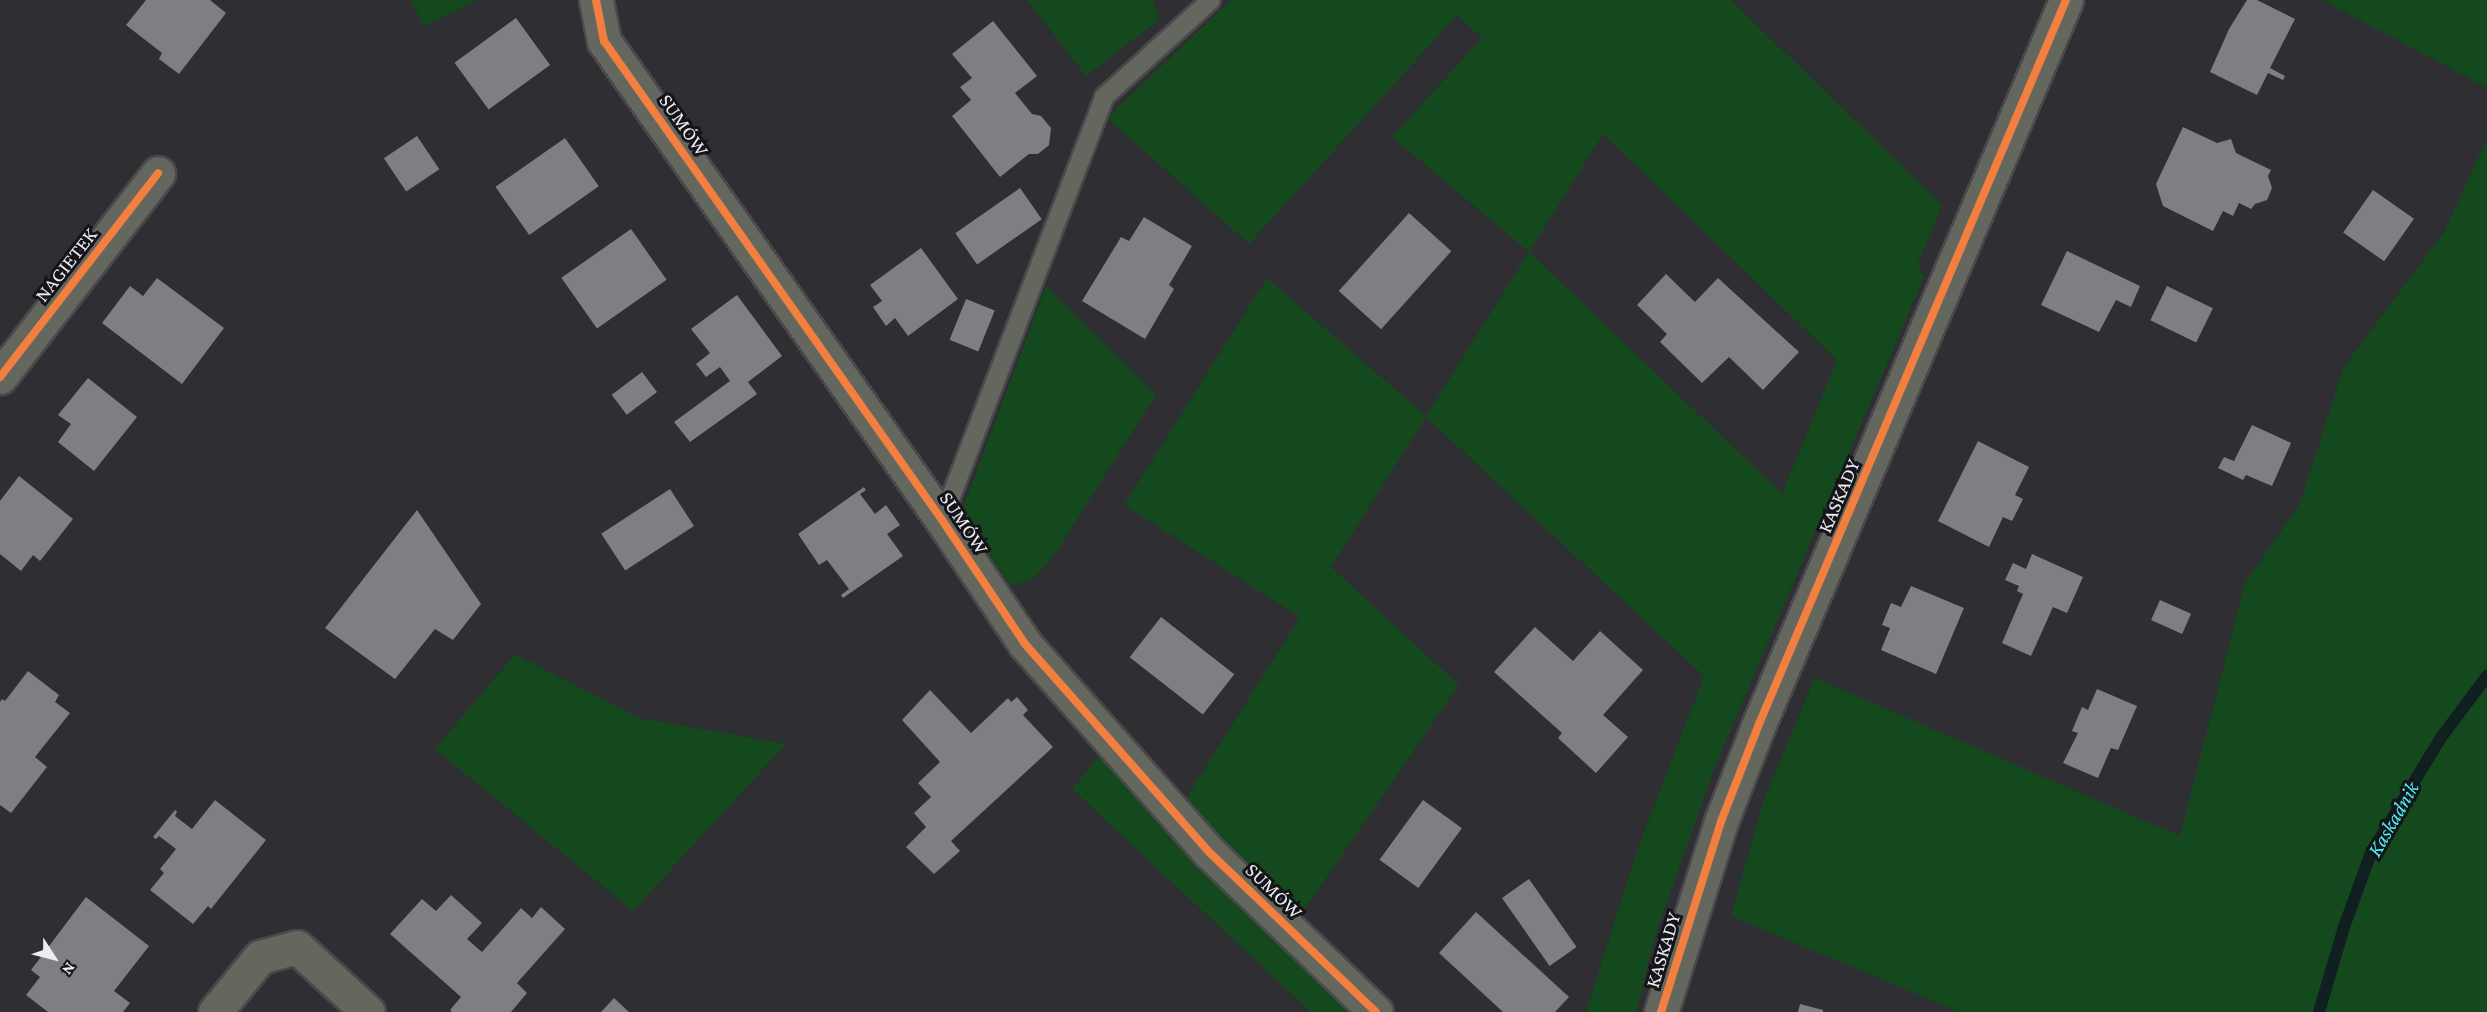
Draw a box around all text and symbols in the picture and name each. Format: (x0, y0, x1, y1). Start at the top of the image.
street label: SUMÓW (654, 89, 714, 161)
street label: NAGIETEK (30, 223, 102, 307)
street label: KASKADY (1813, 456, 1865, 536)
street label: SUMÓW (934, 487, 994, 559)
water label: Kaskadnik (2361, 777, 2425, 861)
street label: SUMÓW (1240, 858, 1308, 924)
street label: KASKADY (1640, 909, 1686, 991)
north arrow (24, 928, 84, 988)
text: N (59, 959, 79, 978)

